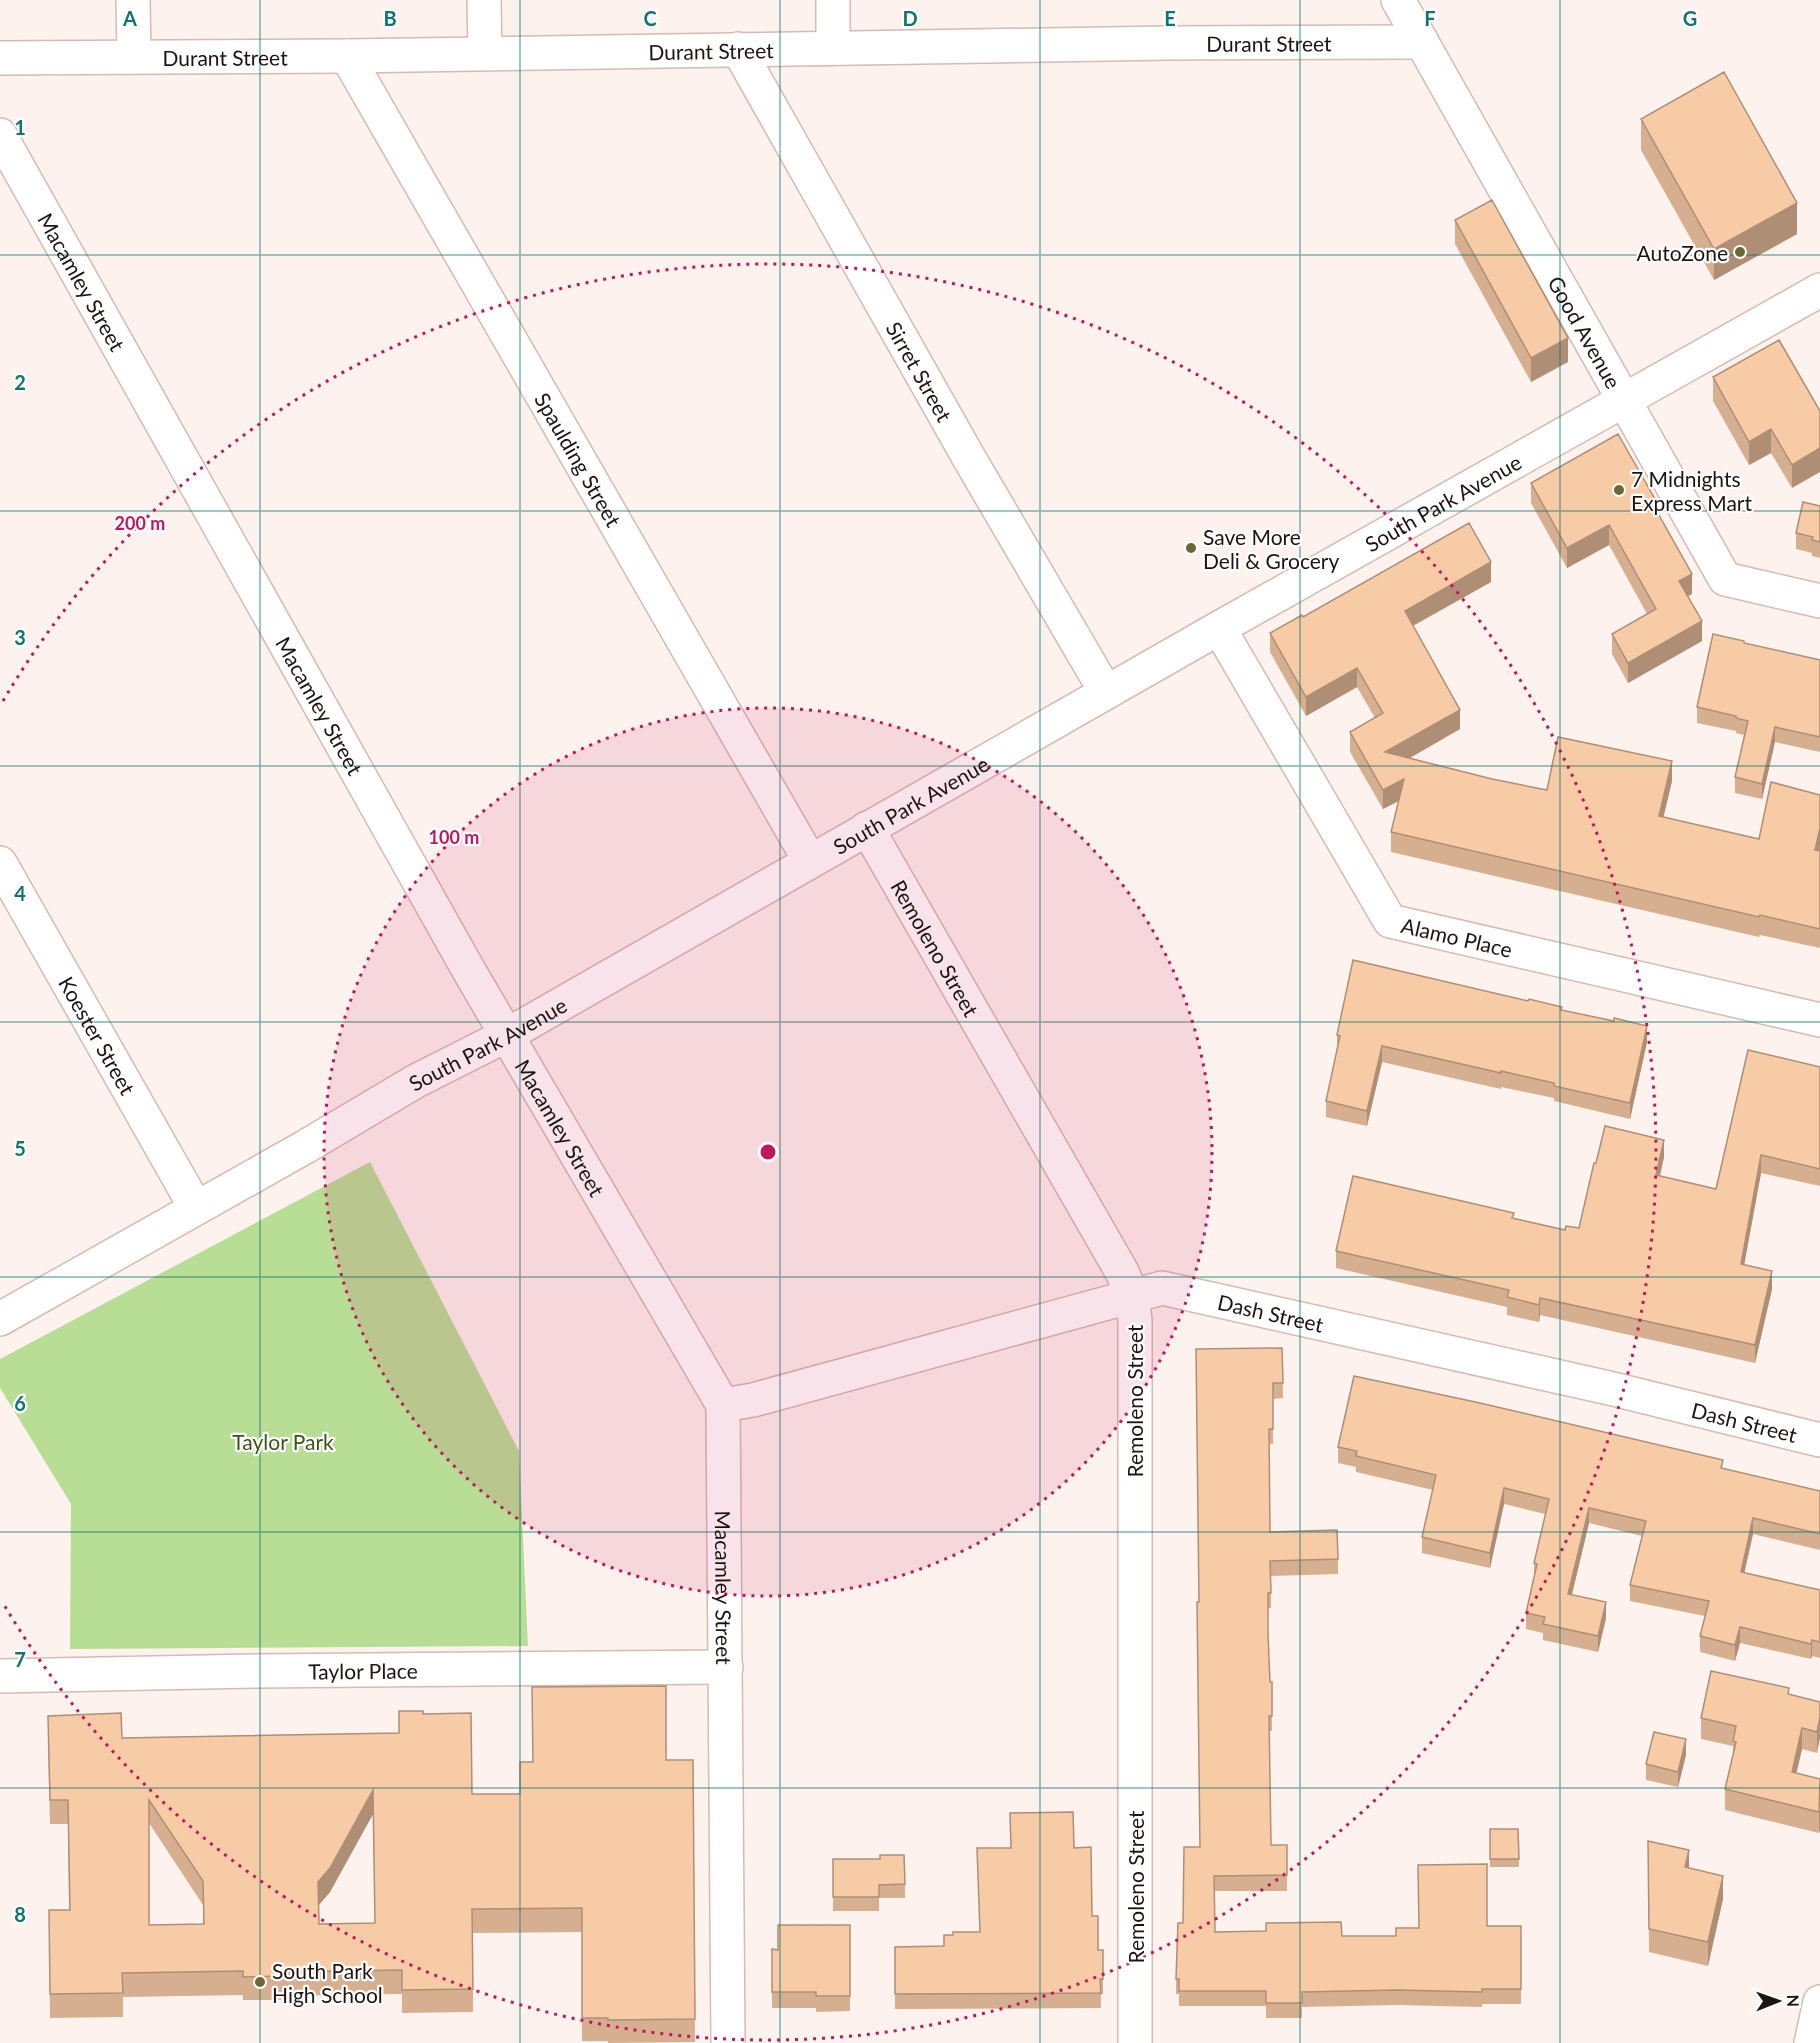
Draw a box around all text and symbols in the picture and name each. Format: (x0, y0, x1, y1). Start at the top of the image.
text: A (122, 6, 137, 30)
text: B (383, 6, 397, 30)
text: C (643, 6, 657, 30)
text: D (902, 6, 918, 30)
text: E (1164, 6, 1176, 30)
text: F (1424, 6, 1436, 30)
text: G (1683, 6, 1697, 30)
street label: Durant Street (1206, 30, 1332, 55)
street label: Durant Street (648, 37, 774, 64)
street label: Durant Street (162, 44, 288, 70)
text: 1 (14, 115, 26, 139)
street label: Macamley Street (34, 208, 131, 355)
place label: AutoZone (1637, 240, 1728, 265)
marker: AutoZone (1733, 245, 1747, 259)
street label: Good Avenue (1544, 271, 1627, 392)
street label: Sirret Street (882, 317, 958, 426)
text: 2 (14, 370, 26, 394)
street label: Spaulding Street (531, 388, 627, 531)
street label: South Park Avenue (1360, 448, 1525, 556)
place label: 7 Midnights Express Mart (1631, 466, 1752, 515)
marker: 7 Midnights Express Mart (1612, 483, 1626, 497)
text: 200 m (115, 512, 165, 534)
place label: Save More Deli & Grocery (1203, 524, 1339, 573)
marker: Save More Deli & Grocery (1184, 541, 1198, 555)
text: 3 (14, 625, 26, 649)
street label: Macamley Street (271, 632, 369, 779)
street label: South Park Avenue (828, 750, 993, 859)
text: 100 m (429, 826, 479, 848)
street label: Remoleno Street (887, 875, 985, 1021)
text: 4 (14, 881, 26, 905)
street label: Alamo Place (1399, 912, 1515, 961)
street label: Koester Street (54, 972, 141, 1099)
street label: South Park Avenue (404, 991, 571, 1095)
street label: Macamley Street (511, 1055, 611, 1201)
text: 5 (14, 1136, 26, 1160)
centre of rings (758, 1142, 778, 1162)
street label: Dash Street (1216, 1288, 1327, 1336)
street label: Remoleno Street (1122, 1324, 1147, 1478)
text: 6 (14, 1391, 26, 1415)
street label: Dash Street (1689, 1396, 1800, 1447)
park label: Taylor Park (232, 1429, 334, 1454)
street label: Macamley Street (711, 1510, 738, 1665)
text: 7 (14, 1647, 26, 1671)
street label: Taylor Place (308, 1657, 418, 1683)
street label: Remoleno Street (1123, 1810, 1148, 1964)
text: 8 (14, 1902, 26, 1926)
place label: South Park High School (272, 1958, 383, 2007)
north arrow (1748, 1971, 1808, 2031)
marker: South Park High School (253, 1975, 267, 1989)
text: N (1784, 1994, 1803, 2007)

